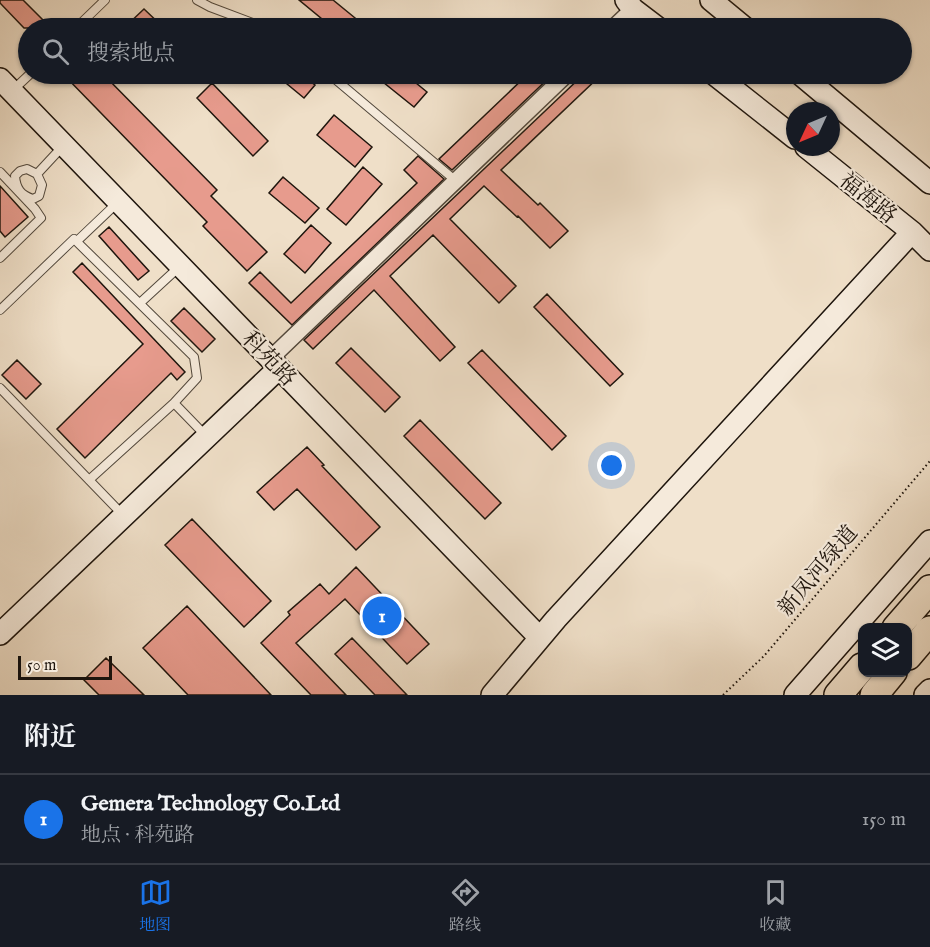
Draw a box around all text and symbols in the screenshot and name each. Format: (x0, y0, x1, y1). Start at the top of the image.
search box (18, 18, 912, 84)
icon: search (39, 35, 72, 68)
text: 搜索地点 (87, 40, 175, 68)
north arrow (786, 102, 840, 156)
street label: 福海路 (833, 167, 902, 230)
street label: 科苑路 (236, 326, 302, 393)
your location (597, 451, 626, 480)
street label: 新凤河绿道 (772, 520, 865, 622)
pin: 1 (362, 594, 401, 638)
map controls (858, 623, 912, 677)
button: layers (858, 623, 912, 677)
scale bar (18, 653, 112, 680)
text: 50 m (27, 656, 56, 676)
text: 附近 (24, 721, 76, 754)
text: Gemera Technology Co.Ltd (81, 790, 340, 818)
text: 1 (40, 807, 47, 832)
text: 150 m (862, 807, 906, 832)
text: 地点 · 科苑路 (81, 823, 194, 848)
tab: 地图 (139, 876, 172, 936)
tab: 路线 (449, 876, 482, 936)
tab: 收藏 (759, 876, 792, 936)

